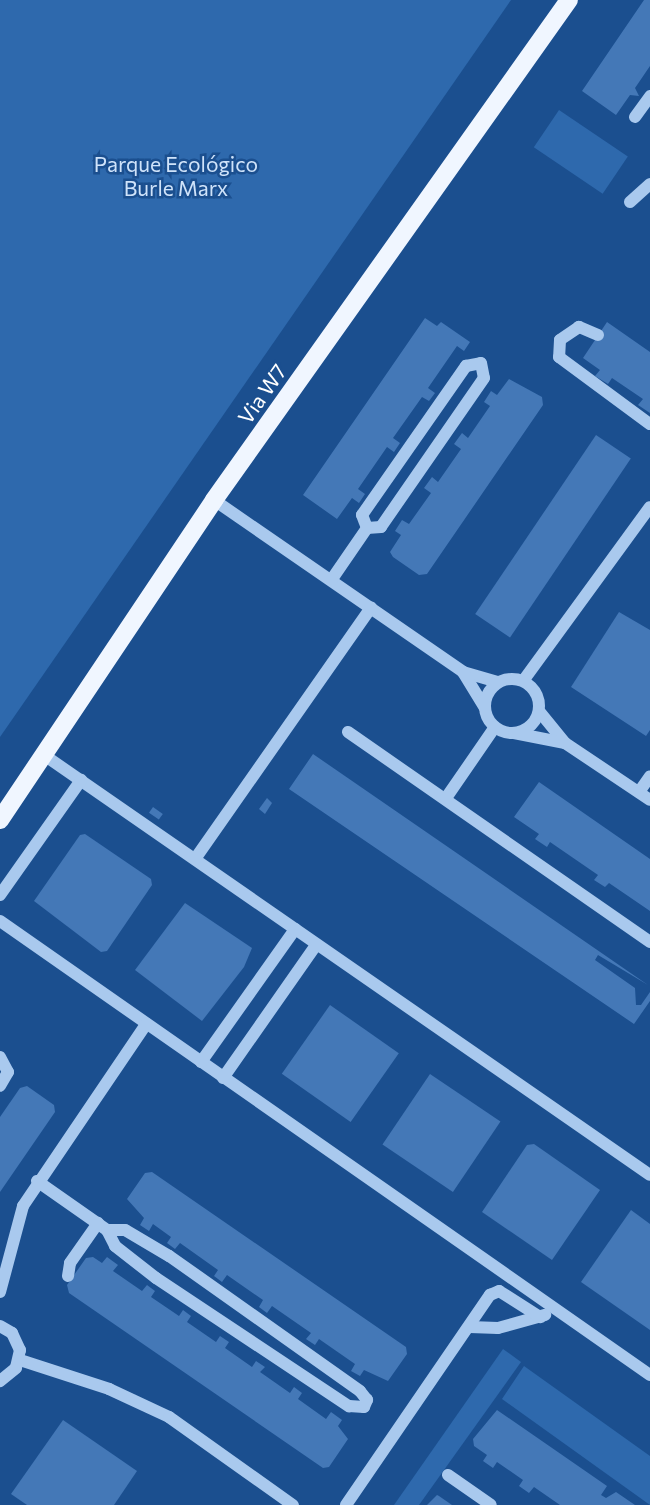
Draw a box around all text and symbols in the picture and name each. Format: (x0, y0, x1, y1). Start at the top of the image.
park label: Parque Ecológico Burle Marx (94, 151, 258, 201)
street label: Via W7 (232, 359, 292, 429)

